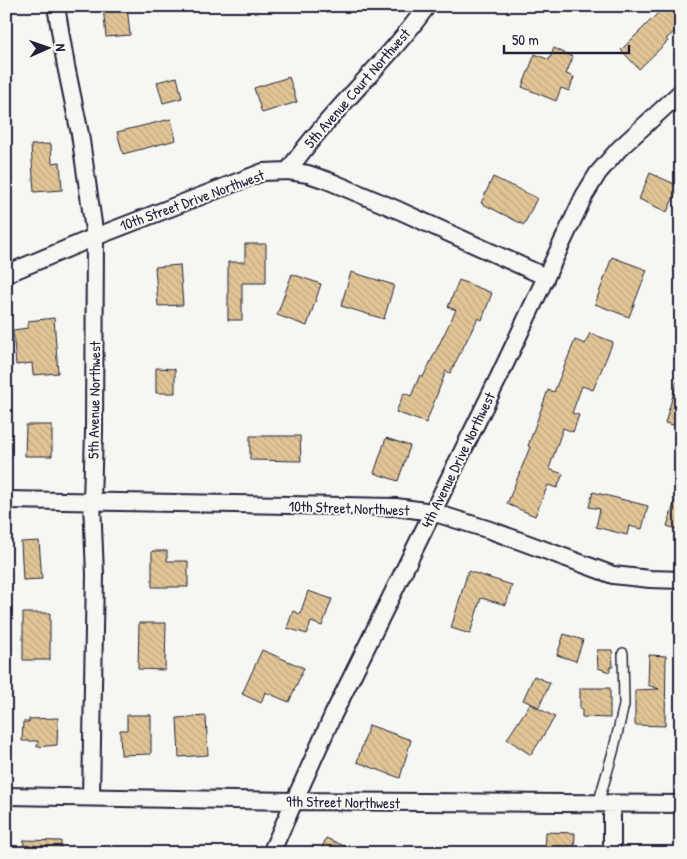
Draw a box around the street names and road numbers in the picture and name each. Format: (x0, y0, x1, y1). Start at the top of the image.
street label: 5th Avenue Court Northwest (299, 23, 415, 152)
street label: 10th Street Drive Northwest (117, 164, 268, 236)
street label: 5th Avenue Northwest (82, 340, 106, 459)
street label: 4th Avenue Drive Northwest (416, 388, 500, 531)
street label: 10th Street Northwest (288, 495, 410, 521)
street label: 9th Street Northwest (286, 791, 401, 814)

